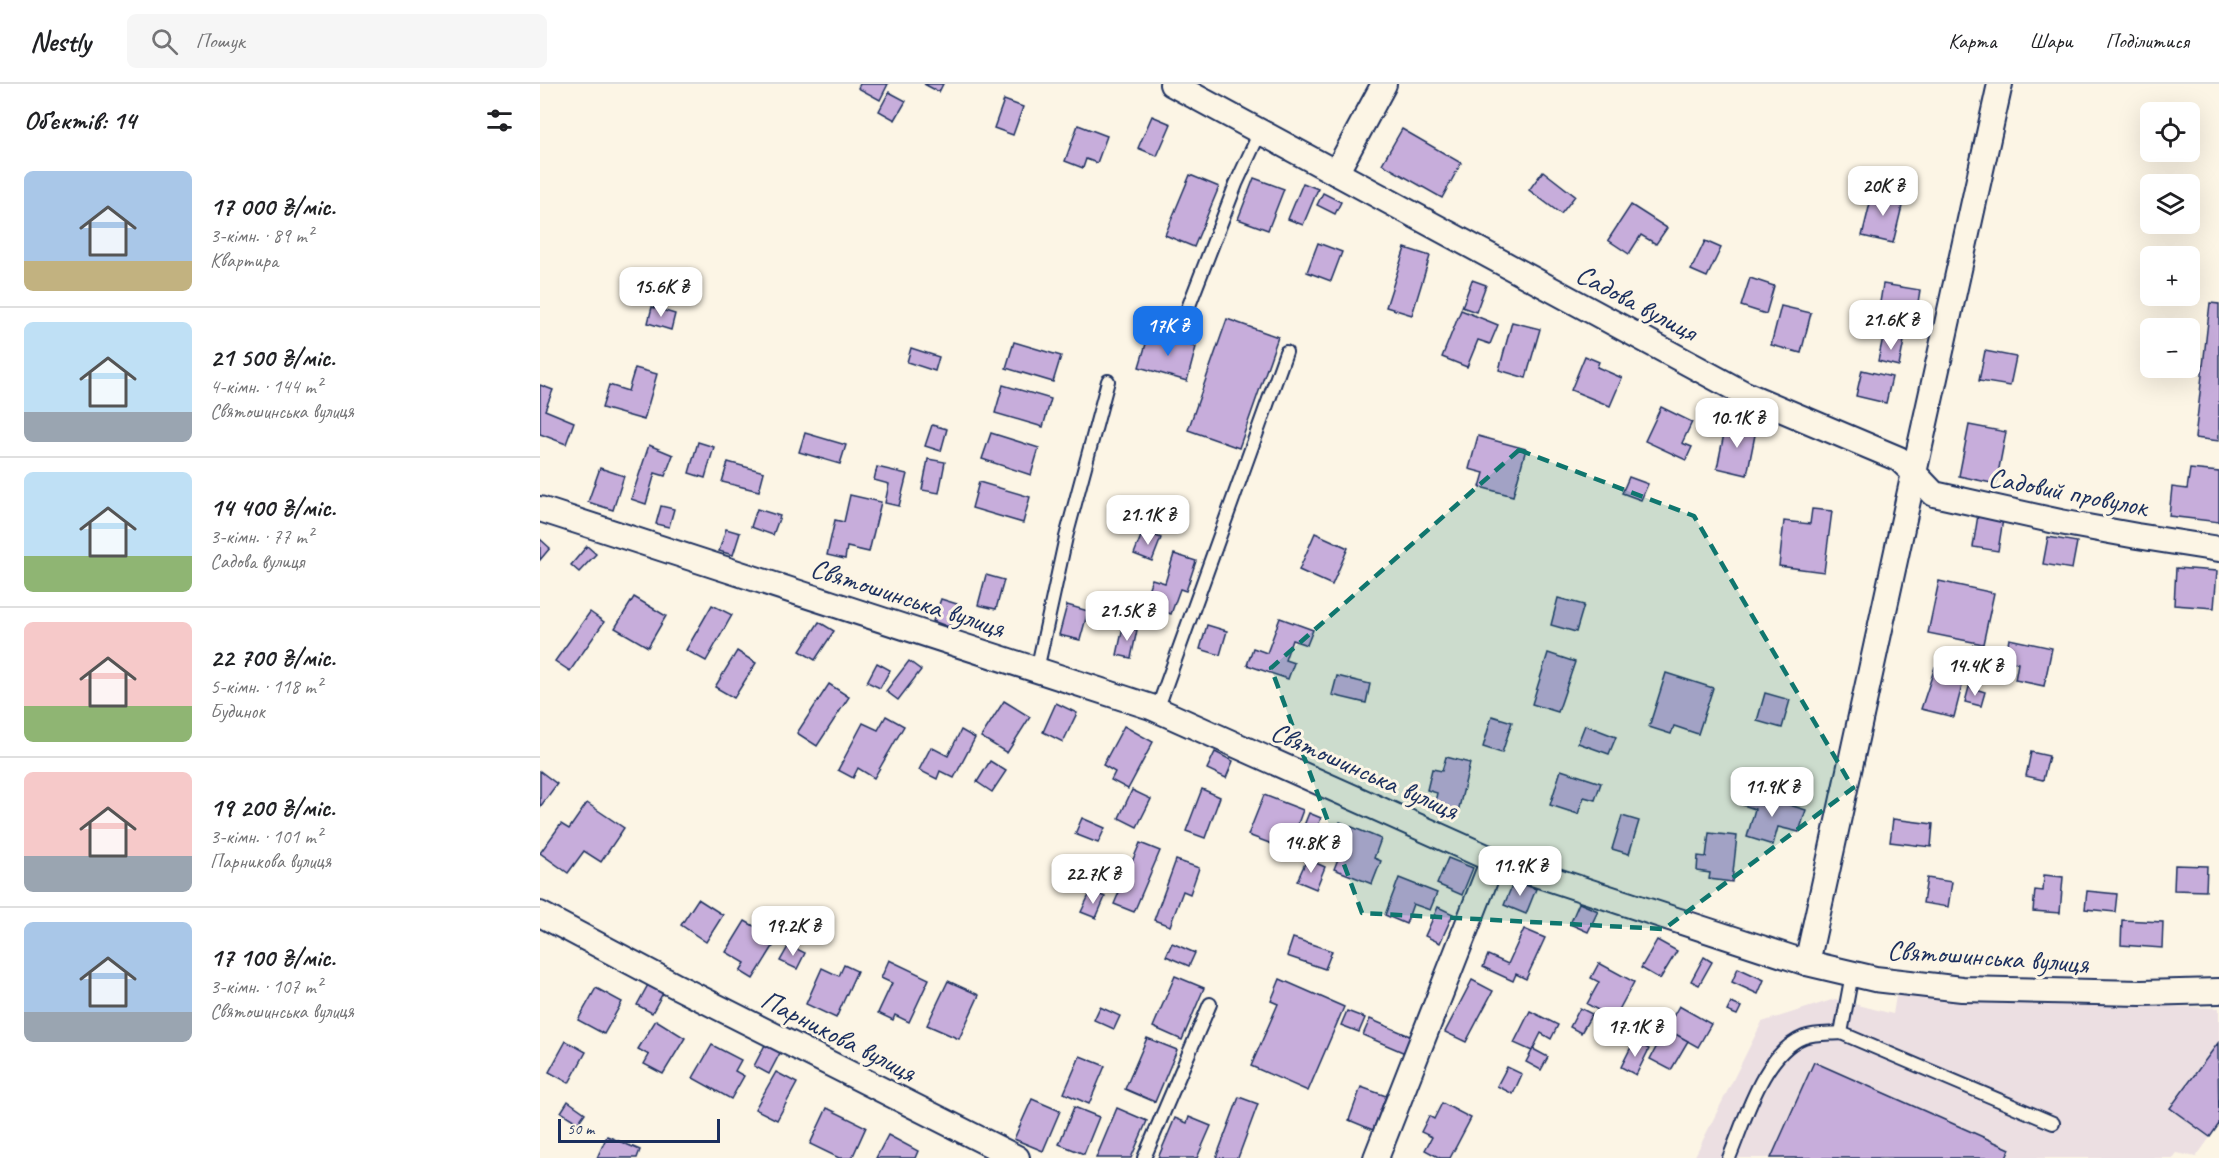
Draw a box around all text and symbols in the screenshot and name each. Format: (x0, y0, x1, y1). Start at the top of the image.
search box (127, 14, 547, 68)
text: Nestly (30, 24, 91, 59)
icon: search (148, 25, 181, 58)
text: Пошук (196, 27, 245, 55)
text: Карта (1948, 28, 1996, 54)
text: Шари (2029, 28, 2073, 54)
text: Поділитися (2106, 28, 2189, 54)
map controls (2140, 102, 2200, 378)
button: locate (2140, 102, 2200, 162)
text: Об’єктів: 14 (24, 104, 136, 137)
icon: filters (483, 104, 516, 137)
pin: 20K ₴ (1841, 166, 1925, 217)
text: 20K ₴ (1862, 173, 1904, 198)
button: layers (2140, 174, 2200, 234)
text: 17 000 ₴/міс. (210, 190, 335, 223)
icon: home (72, 195, 144, 267)
text: 3-кімн. · 89 m² (210, 223, 313, 248)
button: + (2140, 246, 2200, 306)
text: Квартира (210, 248, 278, 273)
street label: Садова вулиця (1570, 256, 1705, 350)
pin: 15.6K ₴ (606, 267, 716, 318)
text: 15.6K ₴ (633, 274, 689, 299)
pin: 21.6K ₴ (1836, 300, 1946, 351)
pin: 17K ₴ (1126, 306, 1210, 357)
text: 21.6K ₴ (1863, 307, 1919, 332)
text: 17K ₴ (1147, 313, 1189, 338)
button: − (2140, 318, 2200, 378)
text: 21 500 ₴/міс. (210, 341, 335, 374)
icon: home (72, 346, 144, 418)
text: 4-кімн. · 144 m² (210, 374, 322, 399)
pin: 10.1K ₴ (1682, 398, 1792, 449)
text: Святошинська вулиця (210, 399, 354, 424)
text: 10.1K ₴ (1709, 405, 1765, 430)
street label: Садовий провулок (1985, 459, 2153, 525)
text: 14 400 ₴/міс. (210, 491, 336, 524)
pin: 21.1K ₴ (1093, 495, 1203, 546)
icon: home (72, 496, 144, 568)
text: 21.1K ₴ (1120, 502, 1176, 527)
text: 3-кімн. · 77 m² (210, 524, 313, 549)
text: Садова вулиця (210, 549, 304, 574)
street label: Святошинська вулиця (807, 550, 1010, 645)
pin: 21.5K ₴ (1072, 591, 1182, 642)
text: 21.5K ₴ (1100, 598, 1154, 623)
text: 22 700 ₴/міс. (210, 641, 335, 674)
icon: home (72, 646, 144, 718)
pin: 14.4K ₴ (1920, 646, 2030, 697)
text: 14.4K ₴ (1947, 653, 2003, 678)
text: 5-кімн. · 118 m² (210, 674, 322, 699)
text: Будинок (210, 699, 265, 724)
street label: Святошинська вулиця (1266, 714, 1465, 828)
pin: 11.9K ₴ (1717, 767, 1827, 818)
text: 11.9K ₴ (1745, 774, 1799, 799)
text: 19 200 ₴/міс. (210, 791, 335, 824)
icon: home (72, 796, 144, 868)
pin: 14.8K ₴ (1256, 823, 1366, 874)
text: 3-кімн. · 101 m² (210, 824, 322, 849)
text: 14.8K ₴ (1283, 830, 1339, 855)
pin: 11.9K ₴ (1465, 846, 1575, 897)
text: Парникова вулиця (210, 849, 331, 874)
text: 11.9K ₴ (1493, 853, 1547, 878)
pin: 22.7K ₴ (1038, 854, 1148, 905)
text: 22.7K ₴ (1065, 861, 1121, 886)
pin: 19.2K ₴ (738, 906, 848, 957)
text: 19.2K ₴ (766, 913, 820, 938)
street label: Святошинська вулиця (1886, 932, 2090, 981)
text: 17 100 ₴/міс. (210, 941, 335, 974)
icon: home (72, 946, 144, 1018)
text: 3-кімн. · 107 m² (210, 974, 322, 999)
street label: Парникова вулиця (755, 981, 923, 1090)
text: Святошинська вулиця (210, 999, 354, 1024)
pin: 17.1K ₴ (1580, 1007, 1690, 1058)
text: 17.1K ₴ (1607, 1014, 1663, 1039)
scale bar (558, 1116, 720, 1144)
text: 50 m (567, 1119, 594, 1139)

